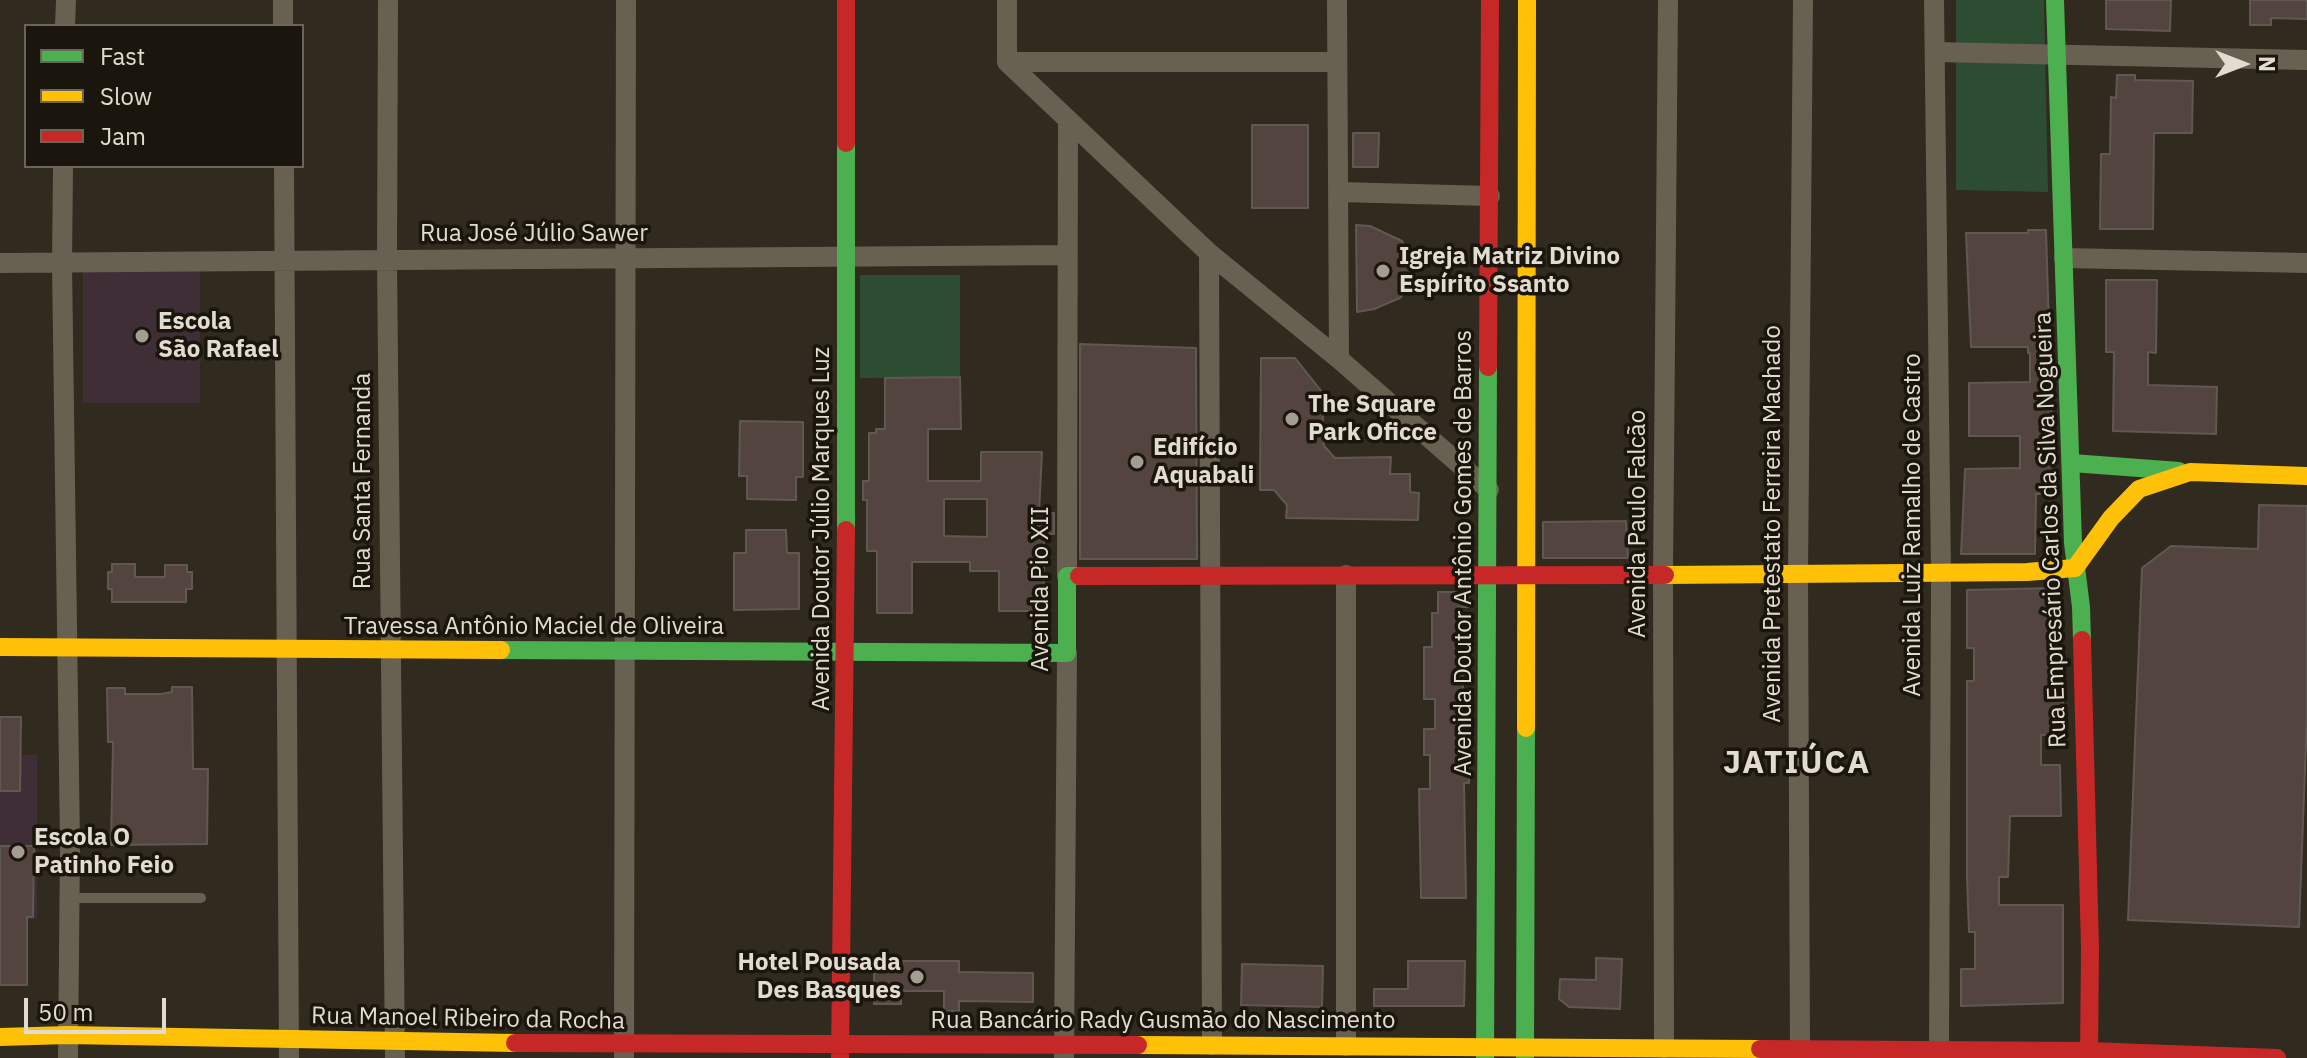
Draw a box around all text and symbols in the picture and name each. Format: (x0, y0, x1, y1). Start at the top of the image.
legend (24, 24, 304, 168)
north arrow (2203, 24, 2283, 104)
text: Fast (100, 40, 145, 72)
text: N (2253, 56, 2282, 72)
text: Slow (100, 80, 152, 112)
text: Jam (100, 120, 146, 152)
street label: Rua José Júlio Sawer (420, 220, 648, 248)
place label: Igreja Matriz Divino Espírito Ssanto (1399, 243, 1620, 299)
marker: Igreja Matriz Divino Espírito Ssanto (1374, 262, 1392, 280)
place label: Escola São Rafael (158, 308, 279, 364)
street label: Rua Empresário Carlos da Silva Nogueira (2029, 311, 2073, 749)
street label: Avenida Pretestato Ferreira Machado (1759, 325, 1787, 723)
marker: Escola São Rafael (133, 327, 151, 345)
street label: Avenida Doutor Antônio Gomes de Barros (1450, 330, 1478, 776)
street label: Avenida Doutor Júlio Marques Luz (808, 347, 836, 711)
street label: Avenida Luiz Ramalho de Castro (1899, 353, 1927, 697)
street label: Rua Santa Fernanda (349, 373, 377, 589)
place label: The Square Park Oficce (1308, 391, 1437, 447)
marker: The Square Park Oficce (1283, 410, 1301, 428)
street label: Avenida Paulo Falcão (1624, 410, 1652, 638)
place label: Edifício Aquabali (1153, 434, 1254, 490)
marker: Edifício Aquabali (1128, 453, 1146, 471)
street label: Avenida Pio XII (1027, 506, 1055, 672)
street label: Travessa Antônio Maciel de Oliveira (344, 613, 724, 641)
district label: JATIÚCA (1723, 745, 1871, 783)
place label: Escola O Patinho Feio (34, 824, 174, 880)
marker: Escola O Patinho Feio (9, 843, 27, 861)
place label: Hotel Pousada Des Basques (738, 949, 901, 1005)
marker: Hotel Pousada Des Basques (908, 968, 926, 986)
scale bar (28, 982, 170, 1032)
text: 50 m (38, 996, 93, 1028)
street label: Rua Manoel Ribeiro da Rocha (311, 1002, 625, 1036)
street label: Rua Bancário Rady Gusmão do Nascimento (931, 1007, 1395, 1035)

